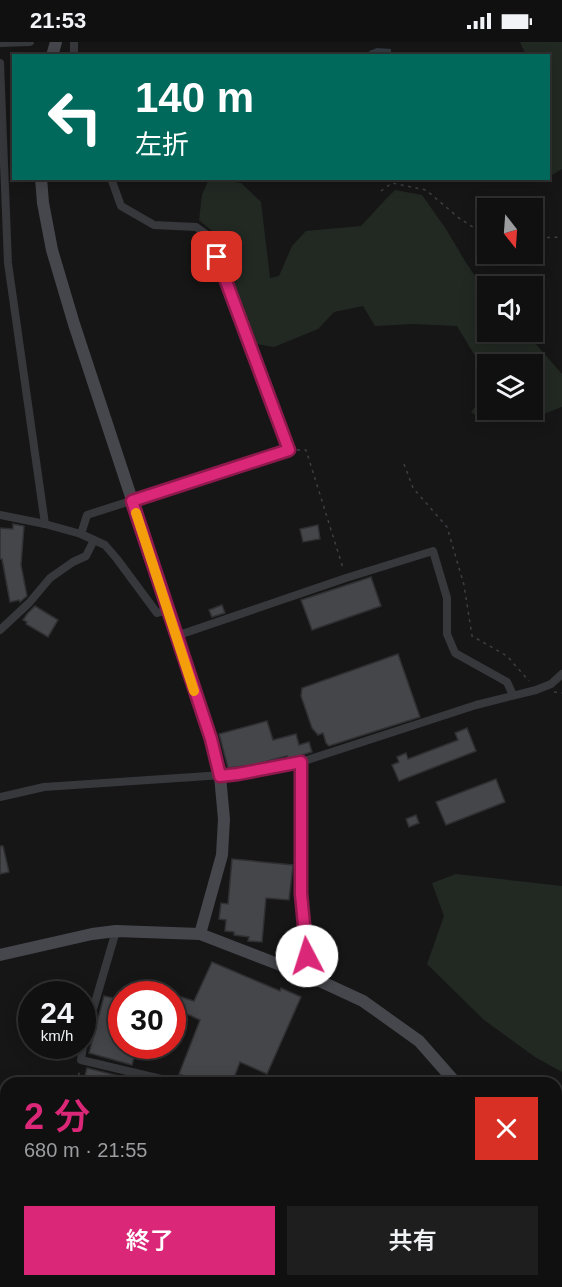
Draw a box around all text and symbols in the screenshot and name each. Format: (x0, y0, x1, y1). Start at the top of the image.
text: 21:53 (30, 8, 86, 33)
text: 140 m (135, 74, 254, 121)
icon: left (36, 78, 114, 156)
text: 左折 (135, 130, 189, 160)
north arrow (477, 198, 543, 264)
map controls (477, 198, 543, 420)
pin (191, 231, 242, 282)
icon: arrive (200, 240, 233, 273)
button: sound (477, 276, 543, 342)
button: layers (477, 354, 543, 420)
position arrow (275, 924, 339, 988)
speed limit sign: 30 (108, 981, 186, 1059)
text: 24 (40, 996, 74, 1029)
text: km/h (41, 1027, 73, 1044)
text: 2 分 (24, 1096, 90, 1137)
button: close (475, 1097, 538, 1160)
text: 680 m · 21:55 (24, 1139, 147, 1161)
button: 終了 (24, 1206, 275, 1275)
button: 共有 (287, 1206, 538, 1275)

